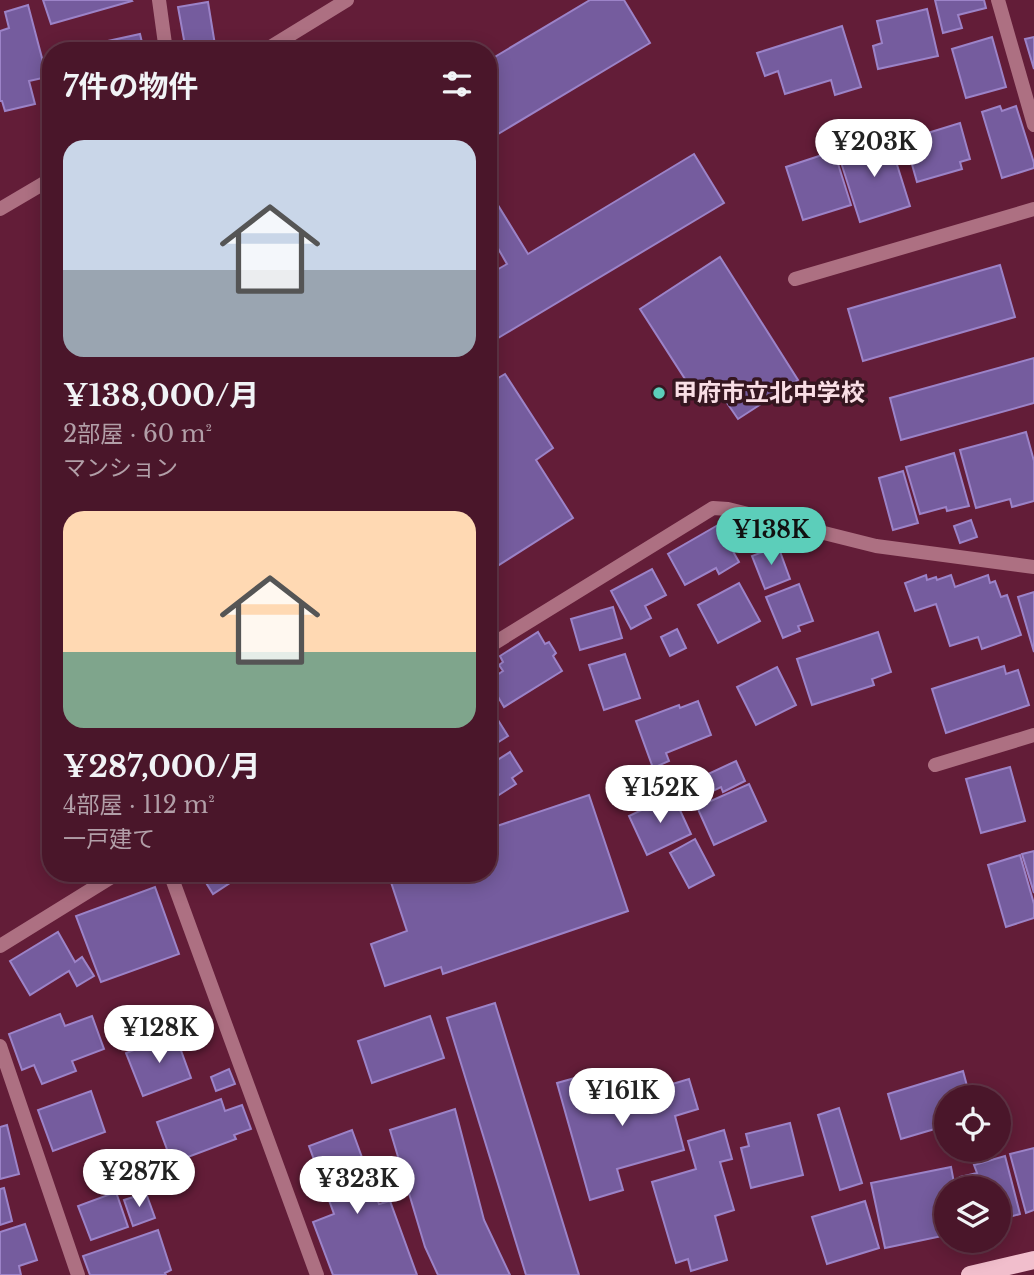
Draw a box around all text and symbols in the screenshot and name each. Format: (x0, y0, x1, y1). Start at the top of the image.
icon: filters (438, 65, 476, 103)
text: 7件の物件 (63, 68, 198, 105)
pin: ¥203K (825, 120, 923, 179)
text: ¥203K (831, 128, 917, 156)
icon: home (207, 186, 333, 312)
text: ¥138,000/月 (63, 377, 259, 414)
place label: 甲府市立北中学校 (673, 378, 865, 407)
marker: 甲府市立北中学校 (651, 385, 667, 401)
text: 2部屋 · 60 m² (63, 420, 212, 448)
text: マンション (63, 454, 178, 482)
pin: ¥138K (722, 508, 820, 567)
text: ¥138K (732, 516, 810, 544)
icon: home (207, 557, 333, 683)
text: ¥287,000/月 (63, 748, 260, 785)
pin: ¥152K (611, 766, 709, 825)
text: ¥152K (621, 774, 699, 802)
text: 4部屋 · 112 m² (63, 791, 215, 819)
text: 一戸建て (63, 825, 155, 853)
pin: ¥128K (110, 1006, 208, 1065)
text: ¥128K (120, 1014, 198, 1042)
pin: ¥161K (573, 1068, 671, 1128)
text: ¥161K (585, 1077, 659, 1105)
map controls (934, 1085, 1011, 1253)
button: locate (934, 1085, 1011, 1162)
pin: ¥287K (90, 1150, 188, 1209)
pin: ¥323K (308, 1156, 406, 1216)
text: ¥287K (99, 1158, 179, 1186)
text: ¥323K (316, 1165, 398, 1193)
button: layers (934, 1176, 1011, 1253)

